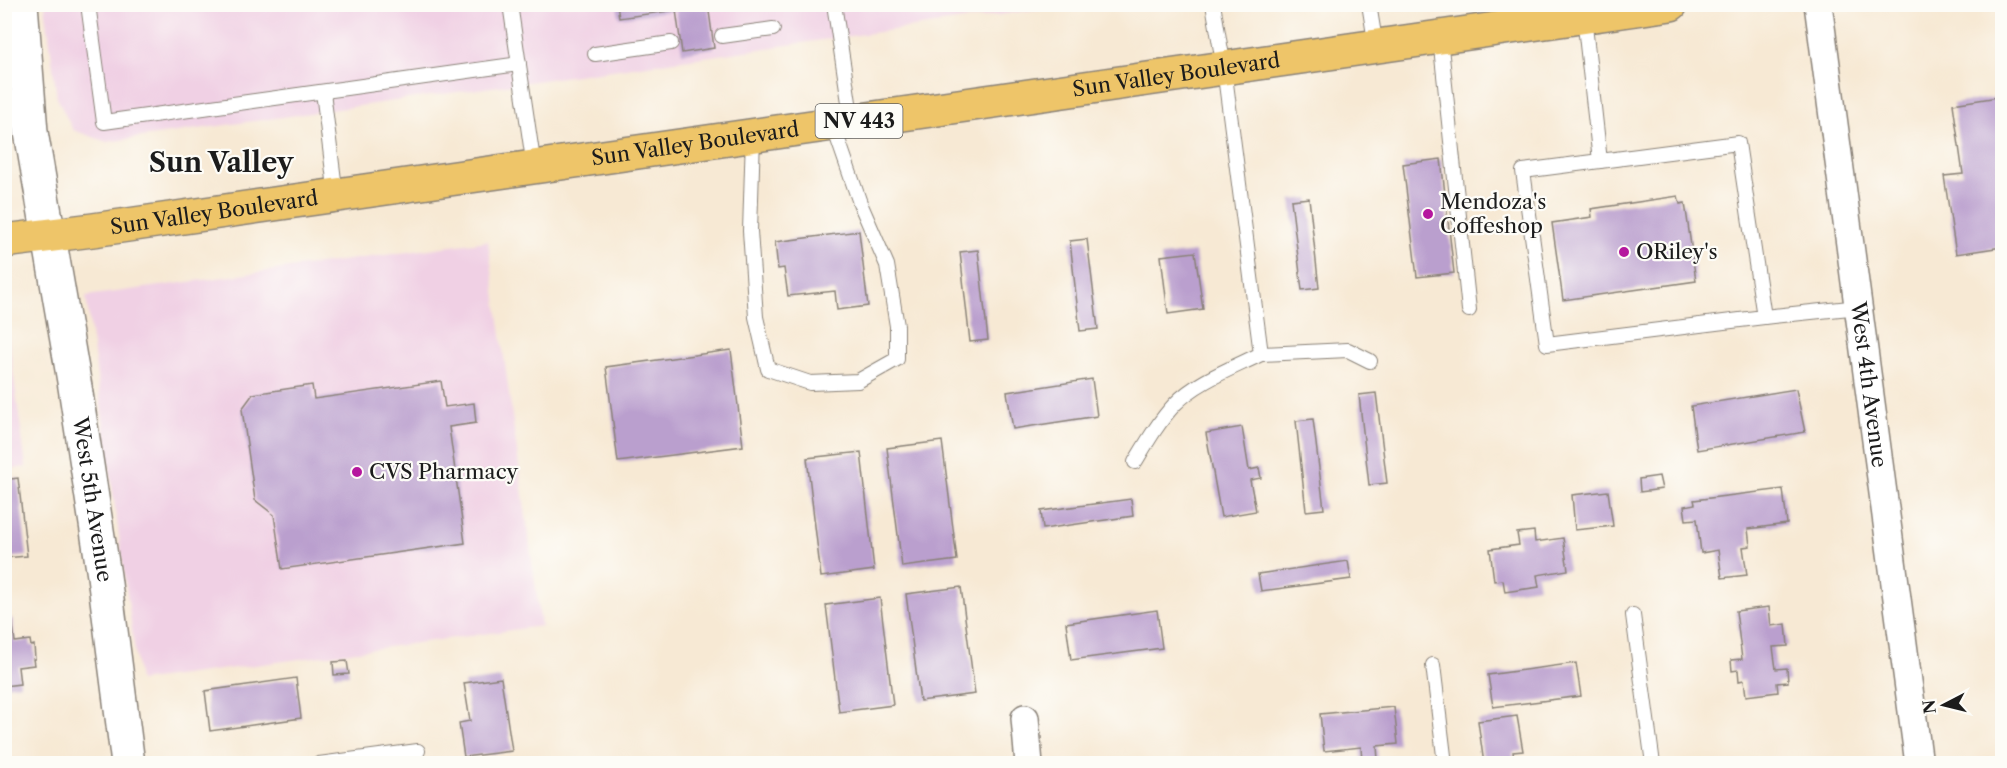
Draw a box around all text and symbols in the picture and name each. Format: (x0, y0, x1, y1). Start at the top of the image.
street label: Sun Valley Boulevard (1071, 47, 1282, 102)
road number: NV 443 (816, 104, 902, 138)
street label: Sun Valley Boulevard (590, 116, 801, 170)
district label: Sun Valley (149, 146, 295, 179)
street label: Sun Valley Boulevard (108, 185, 320, 239)
place label: Mendoza's Coffeshop (1440, 189, 1546, 238)
marker: Mendoza's Coffeshop (1421, 207, 1435, 221)
place label: ORiley's (1636, 239, 1718, 264)
marker: ORiley's (1617, 245, 1631, 259)
street label: West 4th Avenue (1846, 299, 1892, 469)
street label: West 5th Avenue (68, 414, 118, 584)
place label: CVS Pharmacy (369, 459, 518, 484)
marker: CVS Pharmacy (350, 465, 364, 479)
north arrow (1914, 675, 1974, 735)
text: N (1918, 699, 1940, 715)

